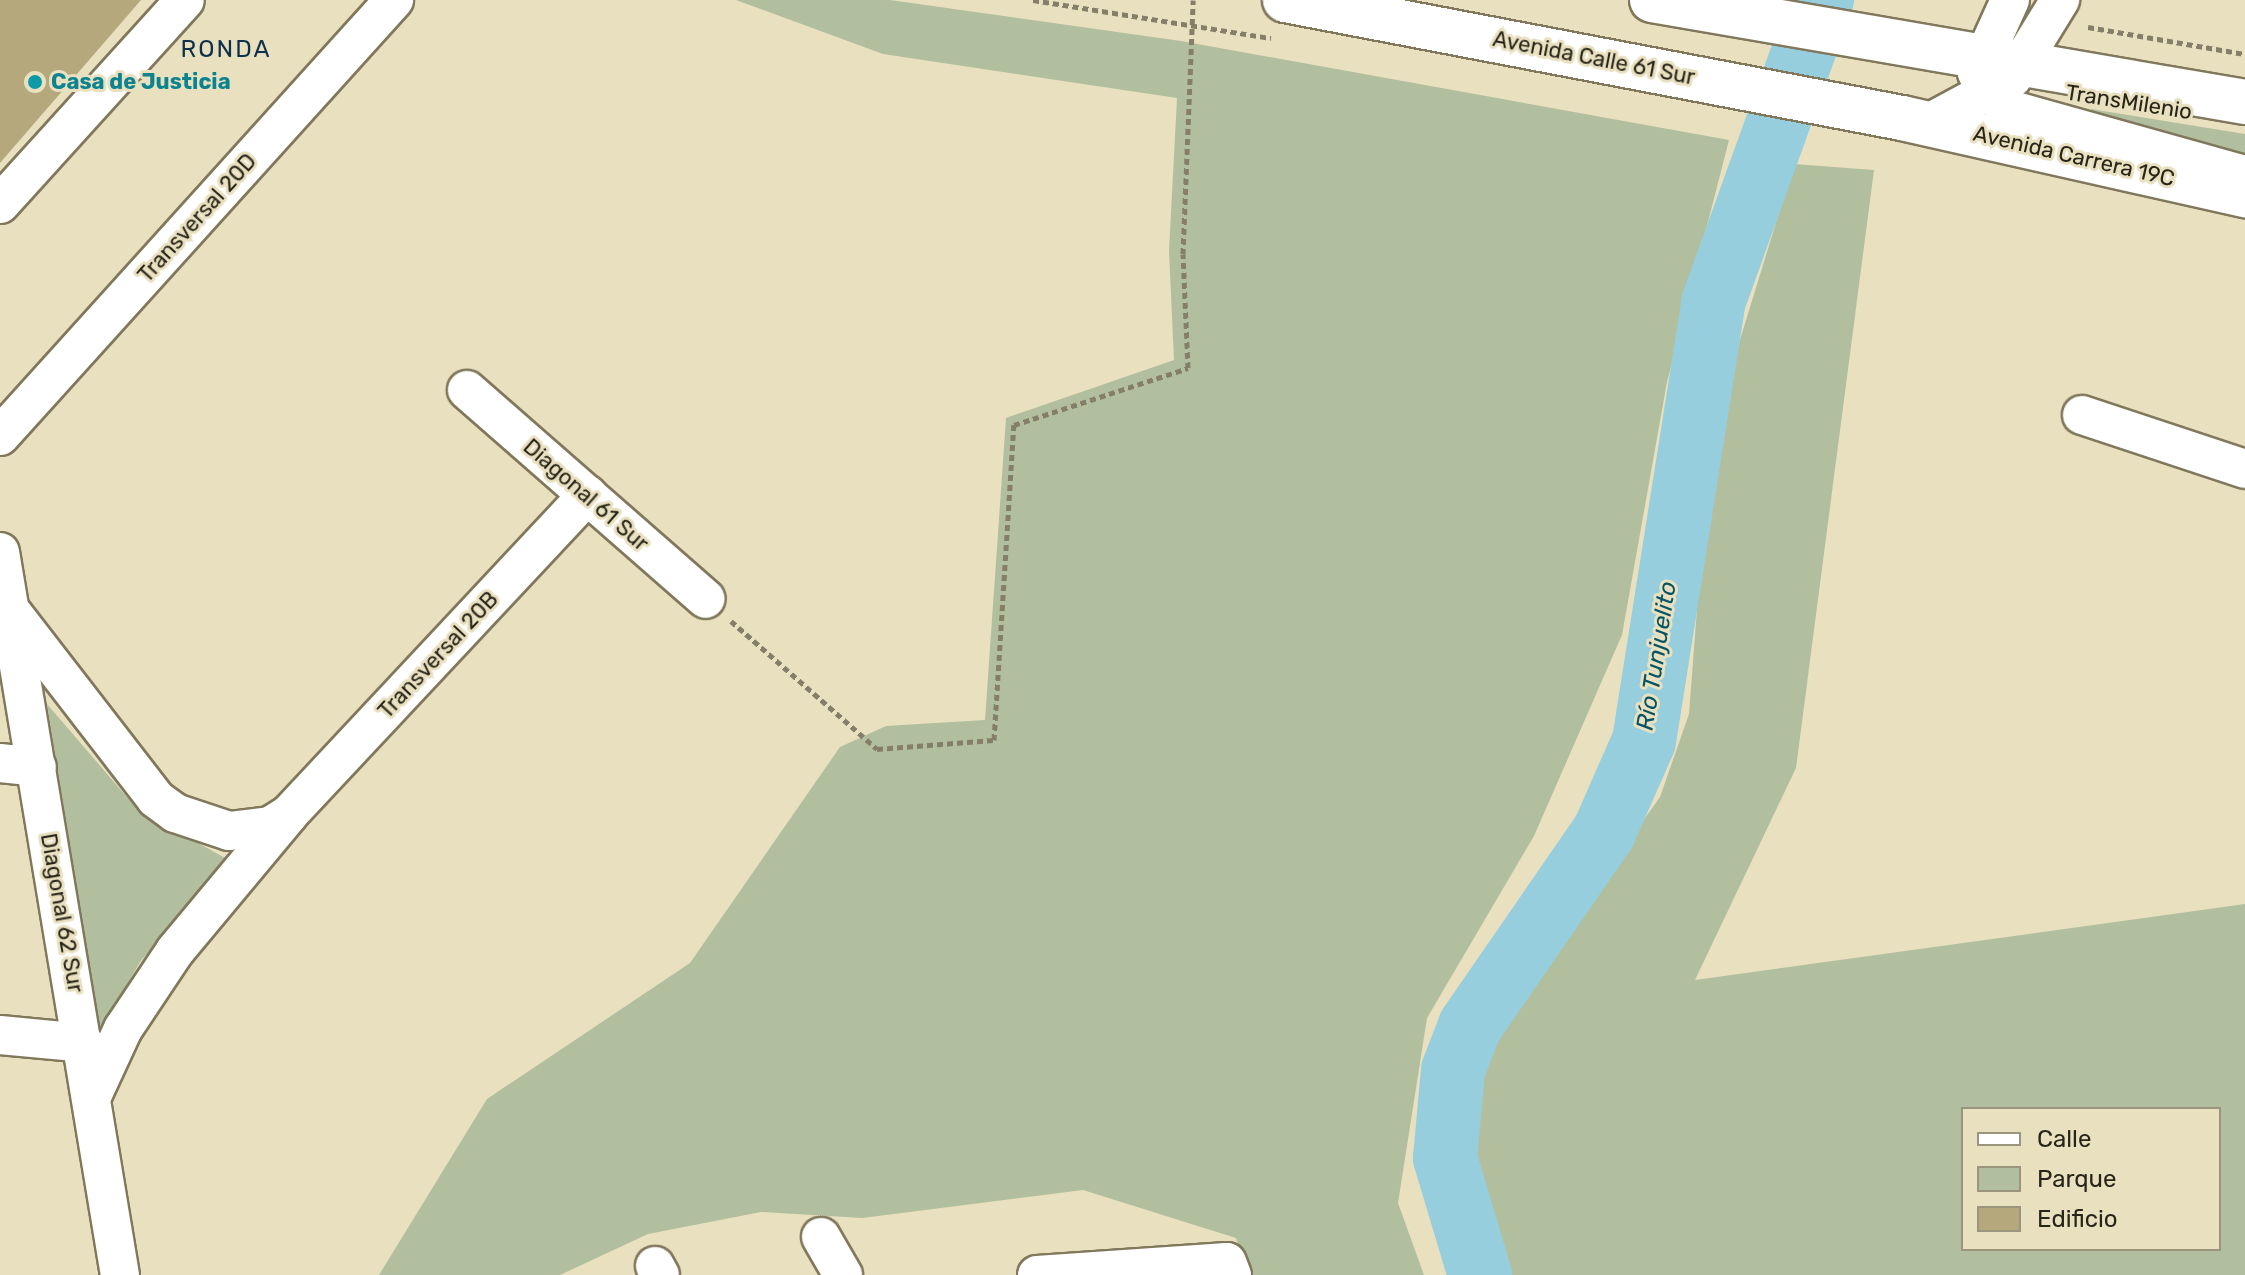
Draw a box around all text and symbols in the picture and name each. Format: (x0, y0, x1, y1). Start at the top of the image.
street label: Avenida Calle 61 Sur (1491, 25, 1697, 91)
district label: RONDA (181, 36, 271, 64)
place label: Casa de Justicia (51, 69, 231, 95)
marker: Casa de Justicia (26, 73, 44, 91)
street label: TransMilenio (2064, 79, 2194, 125)
street label: Avenida Carrera 19C (1971, 120, 2177, 192)
street label: Transversal 20D (132, 148, 262, 288)
street label: Diagonal 61 Sur (518, 433, 654, 557)
water label: Río Tunjuelito (1631, 579, 1683, 733)
street label: Transversal 20B (373, 586, 503, 724)
street label: Diagonal 62 Sur (35, 831, 89, 995)
legend (1961, 1107, 2221, 1251)
text: Calle (2037, 1125, 2091, 1153)
text: Parque (2037, 1165, 2116, 1193)
text: Edificio (2037, 1205, 2118, 1233)

